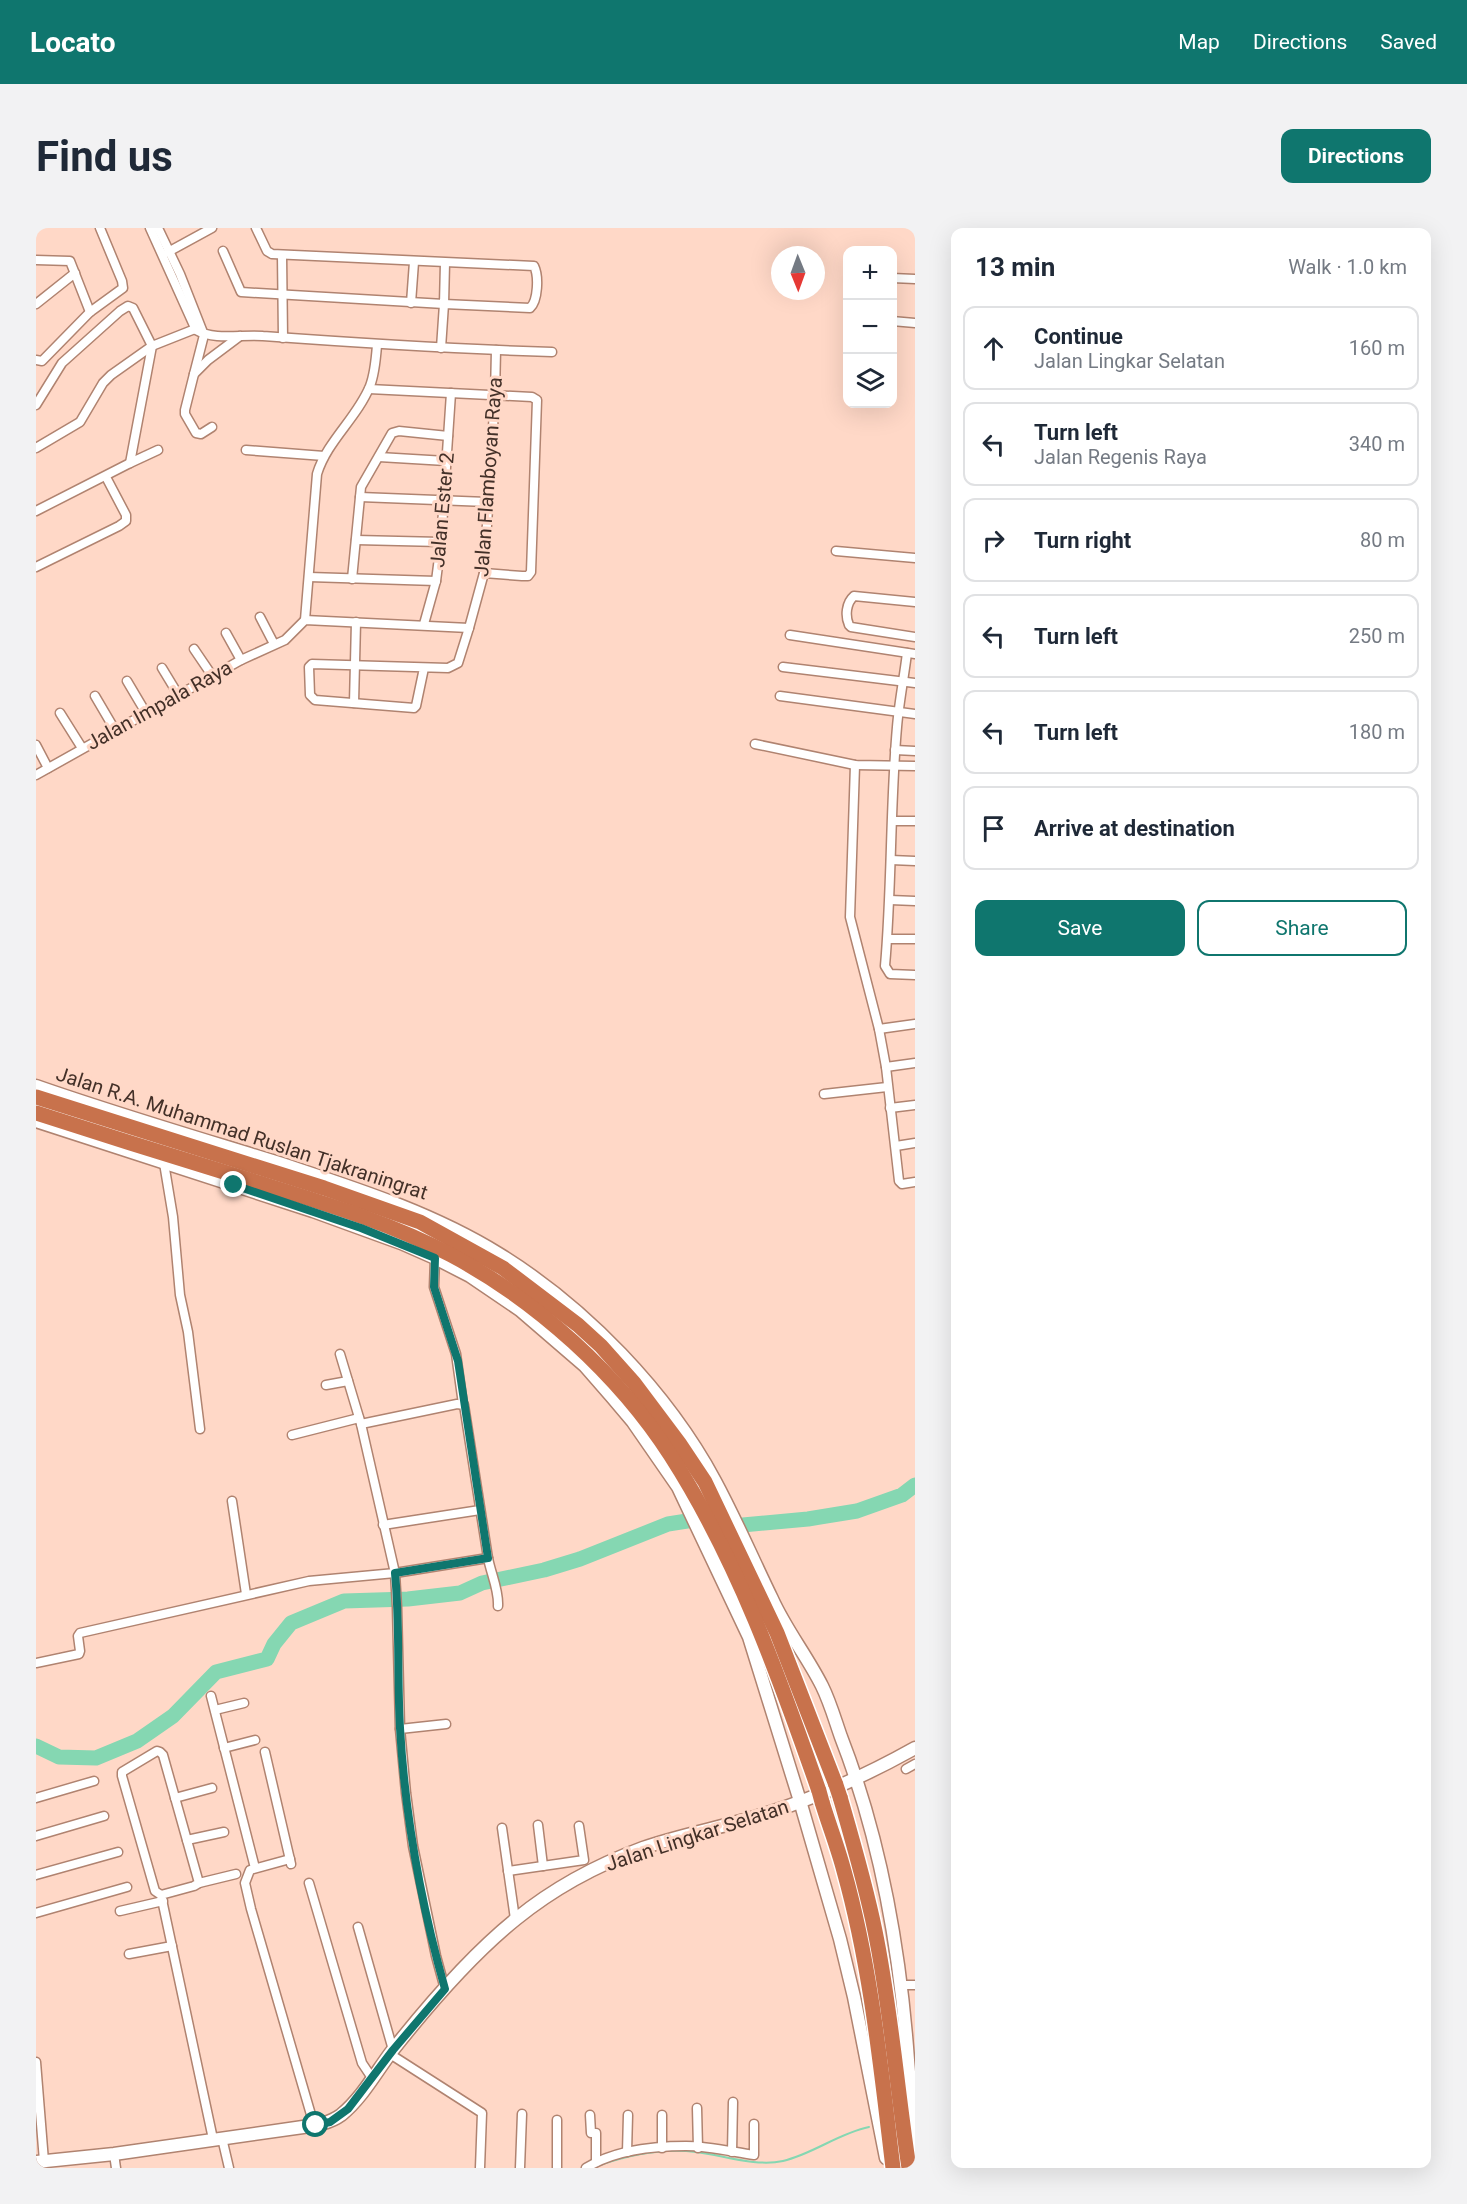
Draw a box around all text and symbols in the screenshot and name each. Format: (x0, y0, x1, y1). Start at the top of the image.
text: Locato (30, 26, 115, 59)
text: Map (1178, 30, 1220, 54)
text: Directions (1253, 30, 1347, 54)
text: Saved (1380, 30, 1437, 54)
button: Directions (1281, 129, 1431, 183)
text: Find us (36, 132, 173, 181)
north arrow (771, 246, 825, 300)
map controls (843, 246, 897, 408)
button: + (843, 246, 897, 300)
text: 13 min (975, 252, 1055, 282)
text: Walk · 1.0 km (1288, 255, 1407, 279)
button: − (843, 300, 897, 354)
text: Continue (1034, 324, 1123, 349)
icon: ahead (977, 332, 1010, 365)
text: 160 m (1349, 336, 1405, 360)
text: Jalan Lingkar Selatan (1034, 349, 1225, 373)
button: layers (843, 354, 897, 408)
street label: Jalan Flamboyan Raya (469, 376, 507, 578)
text: Turn left (1034, 420, 1118, 445)
icon: left (977, 428, 1010, 461)
text: 340 m (1349, 432, 1405, 456)
text: Jalan Regenis Raya (1034, 445, 1207, 469)
street label: Jalan Ester 2 (425, 451, 459, 569)
icon: right (977, 524, 1010, 557)
text: Turn right (1034, 528, 1131, 553)
text: 80 m (1360, 528, 1405, 552)
icon: left (977, 620, 1010, 653)
text: Turn left (1034, 624, 1118, 649)
text: 250 m (1349, 624, 1405, 648)
street label: Jalan Impala Raya (82, 655, 236, 755)
icon: left (977, 716, 1010, 749)
text: Turn left (1034, 720, 1118, 745)
text: 180 m (1349, 720, 1405, 744)
icon: arrive (977, 812, 1010, 845)
text: Arrive at destination (1034, 816, 1235, 841)
button: Save (975, 900, 1185, 956)
button: Share (1197, 900, 1407, 956)
street label: Jalan R.A. Muhammad Ruslan Tjakraningrat (53, 1061, 431, 1205)
route end (220, 1171, 246, 1197)
street label: Jalan Lingkar Selatan (602, 1794, 792, 1876)
route start (302, 2111, 328, 2137)

